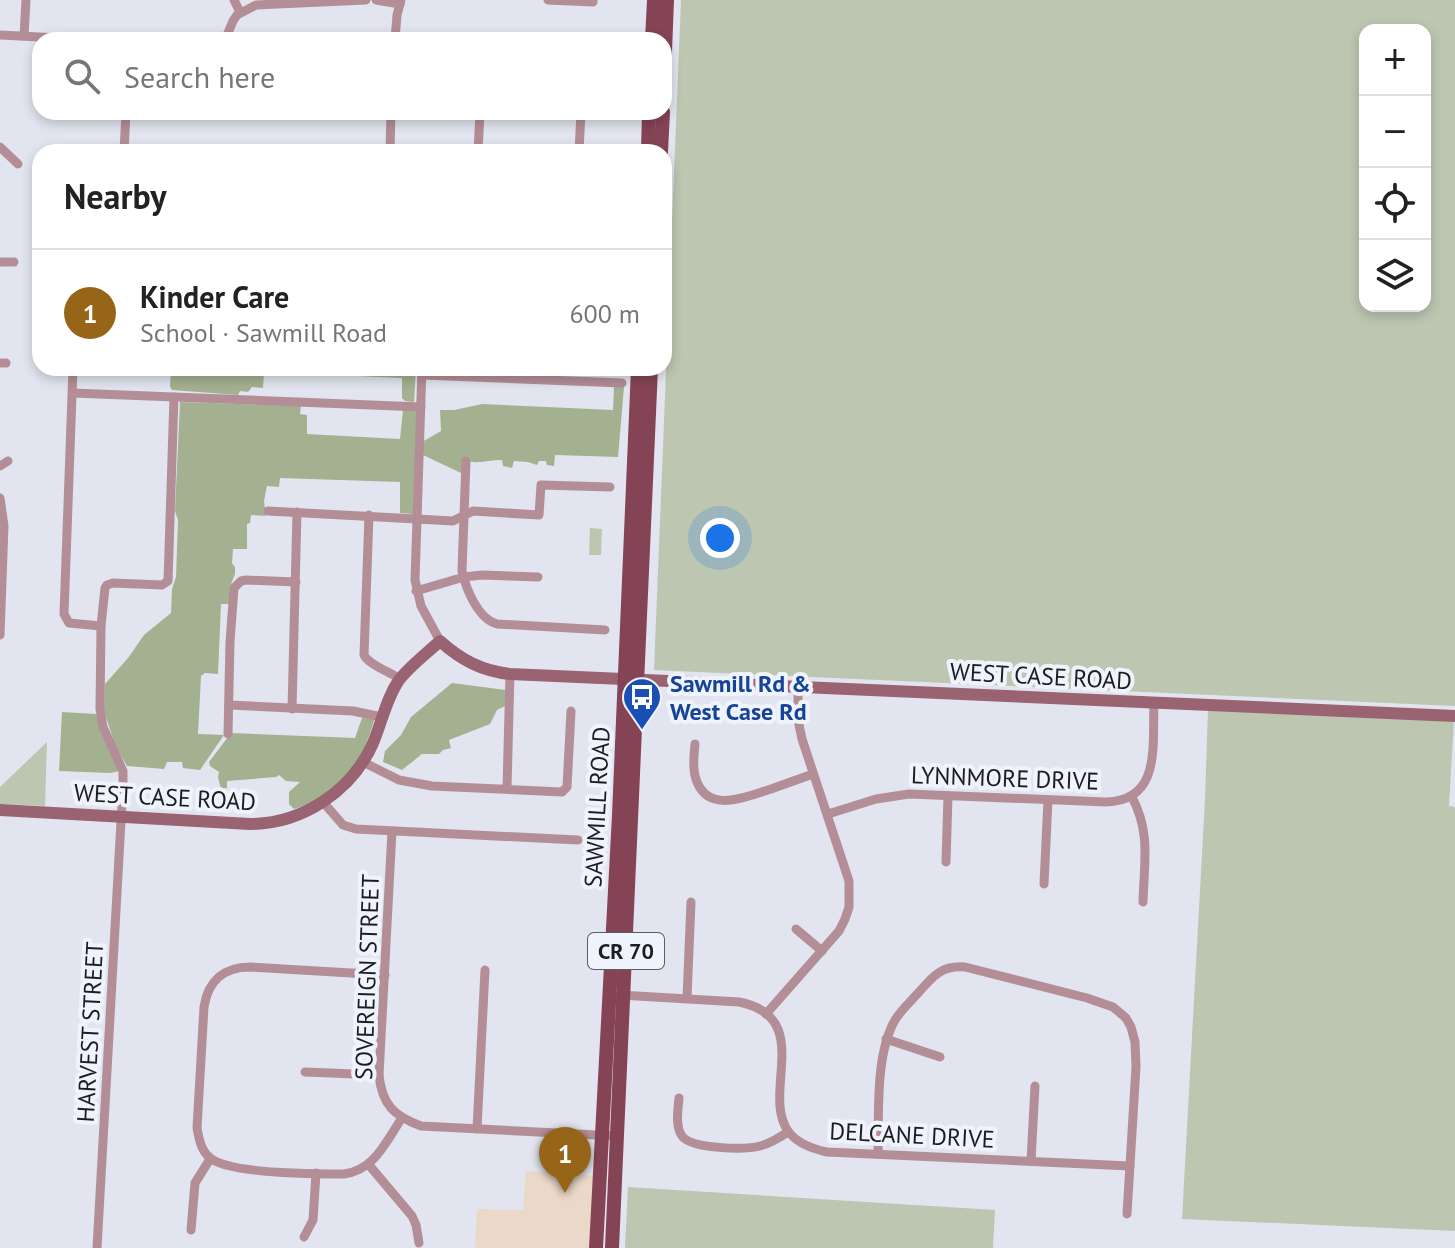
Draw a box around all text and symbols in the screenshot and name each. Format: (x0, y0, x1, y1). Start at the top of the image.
map controls (1359, 24, 1431, 312)
button: + (1359, 24, 1431, 96)
search box (32, 32, 672, 120)
icon: search (60, 54, 104, 98)
text: Search here (124, 57, 275, 96)
button: − (1359, 96, 1431, 168)
button: locate (1359, 168, 1431, 240)
text: Nearby (64, 174, 166, 218)
button: layers (1359, 240, 1431, 312)
text: Kinder Care (140, 277, 289, 316)
text: 1 (83, 297, 97, 330)
text: 600 m (569, 297, 640, 330)
text: School · Sawmill Road (140, 316, 387, 349)
your location (700, 518, 740, 558)
street label: WEST CASE ROAD (949, 656, 1133, 696)
place label: Sawmill Rd & West Case Rd (670, 668, 811, 727)
bus stop icon: Sawmill Rd & West Case Rd (621, 676, 663, 731)
street label: SAWMILL ROAD (577, 726, 617, 888)
street label: LYNNMORE DRIVE (911, 759, 1099, 797)
street label: WEST CASE ROAD (73, 777, 257, 817)
street label: SOVEREIGN STREET (348, 874, 386, 1080)
road number: CR 70 (588, 933, 664, 969)
street label: HARVEST STREET (70, 941, 110, 1123)
street label: DELCANE DRIVE (829, 1115, 995, 1155)
pin: 1 (539, 1127, 591, 1193)

